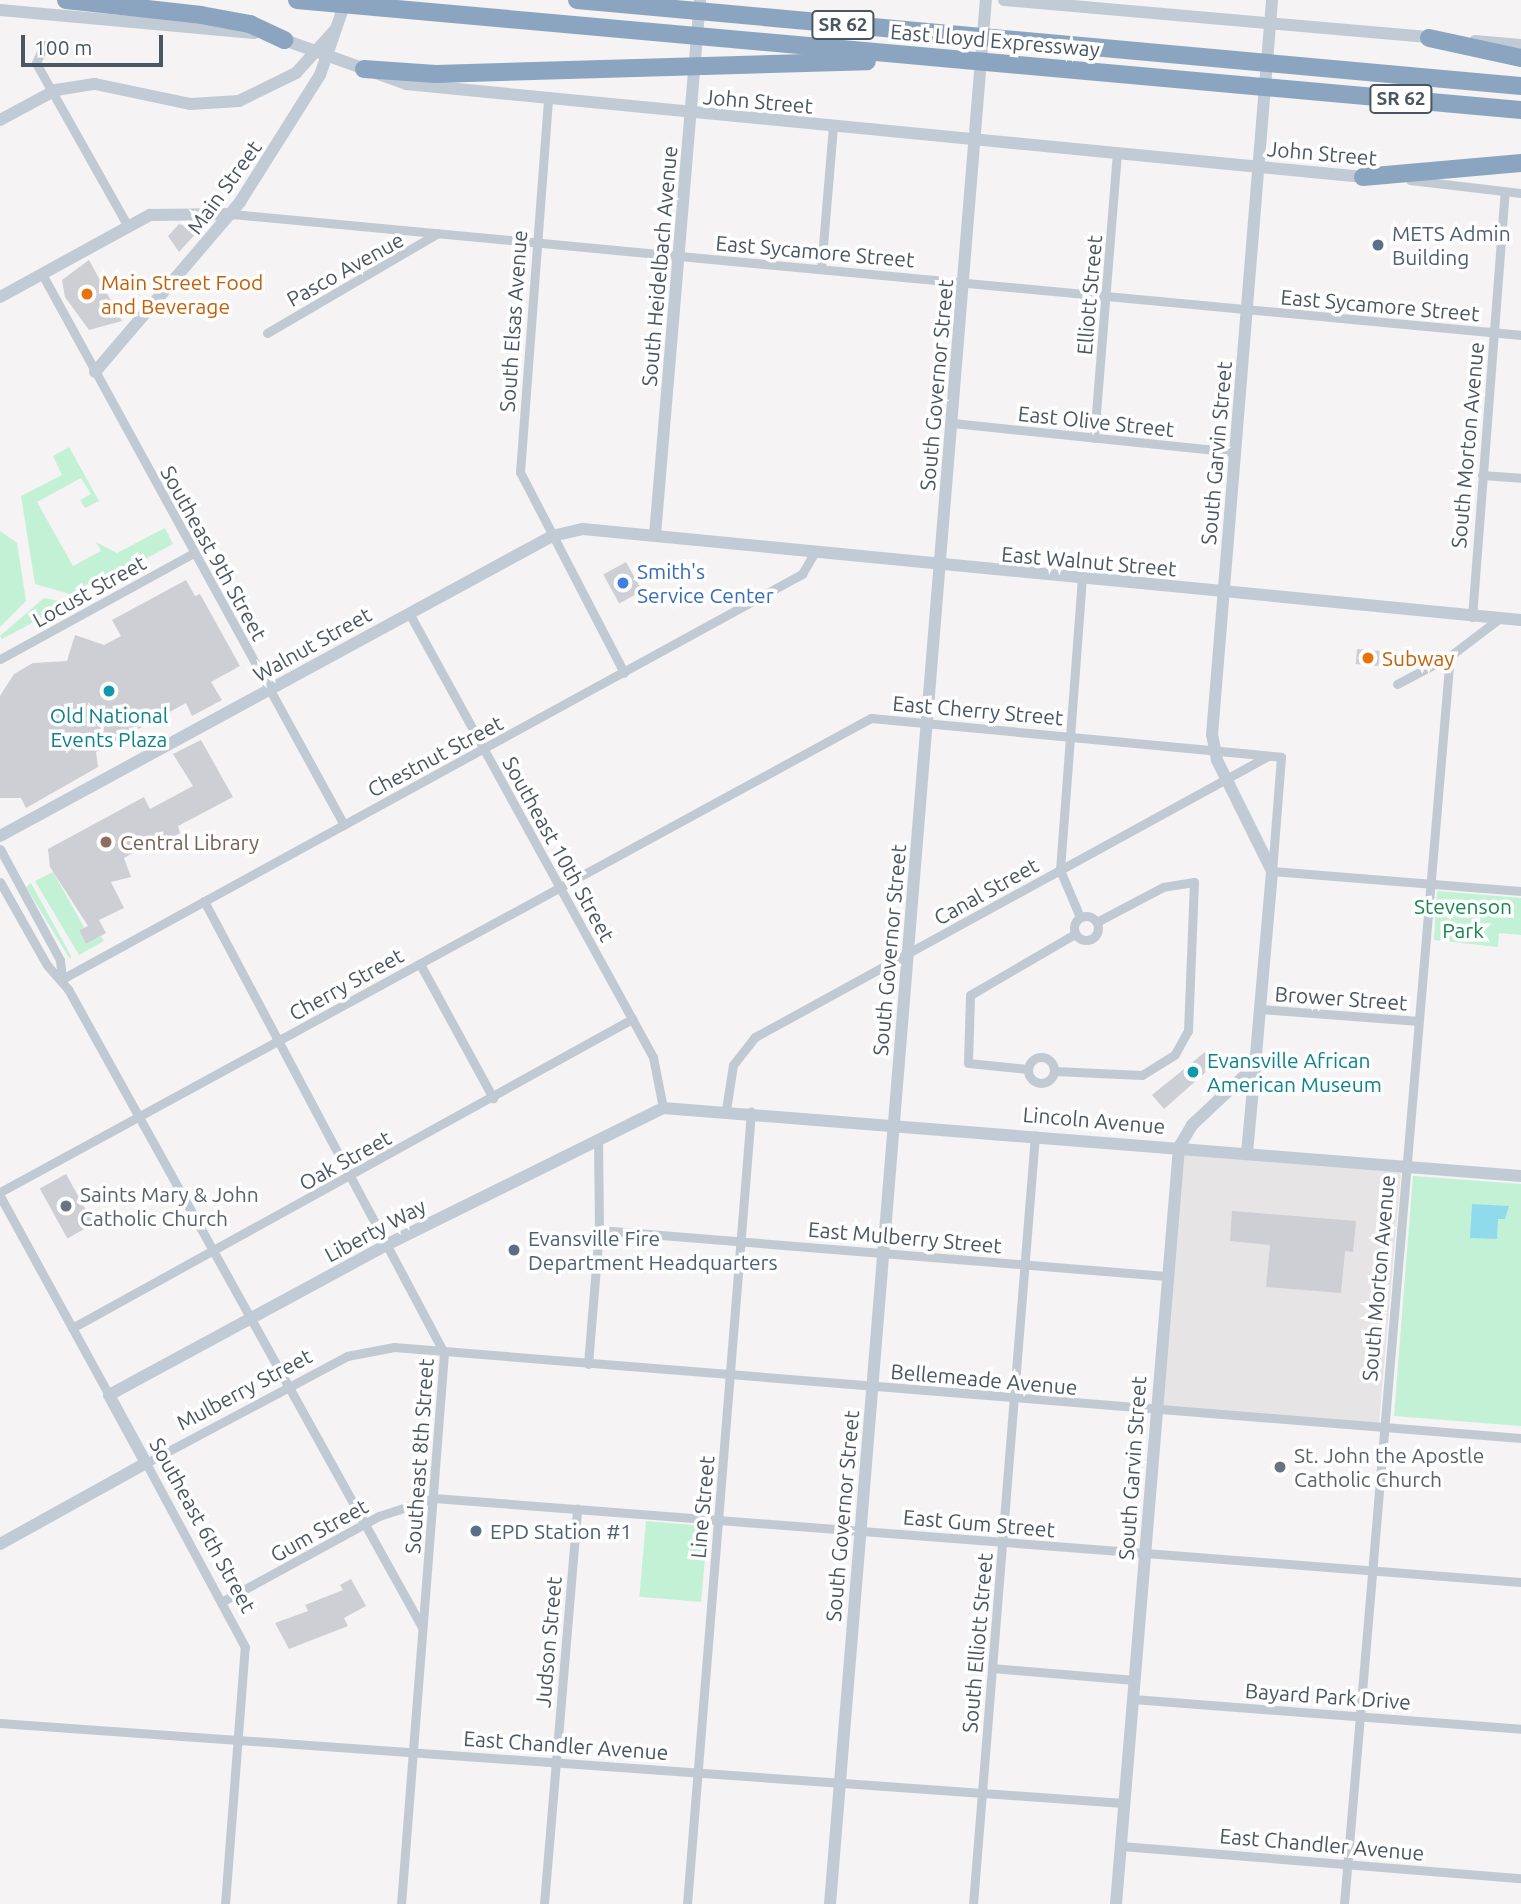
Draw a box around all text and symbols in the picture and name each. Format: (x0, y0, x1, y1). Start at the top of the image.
road number: SR 62 (810, 10, 876, 41)
street label: East Lloyd Expressway (889, 18, 1101, 62)
scale bar (24, 21, 166, 65)
text: 100 m (34, 35, 92, 59)
road number: SR 62 (1368, 83, 1434, 114)
street label: John Street (702, 84, 814, 118)
street label: Main Street (182, 135, 266, 239)
street label: John Street (1266, 136, 1378, 170)
street label: South Heidelbach Avenue (636, 145, 682, 387)
place label: METS Admin Building (1392, 220, 1511, 270)
street label: Pasco Avenue (282, 227, 408, 311)
street label: South Elsas Avenue (494, 229, 532, 413)
street label: East Sycamore Street (715, 230, 915, 272)
street label: Elliott Street (1071, 234, 1107, 356)
marker: METS Admin Building (1370, 237, 1386, 253)
place label: Main Street Food and Beverage (101, 269, 263, 319)
street label: South Governor Street (914, 278, 958, 492)
street label: East Sycamore Street (1280, 284, 1480, 326)
marker: Main Street Food and Beverage (79, 286, 95, 302)
street label: South Morton Avenue (1445, 341, 1489, 549)
street label: South Garvin Street (1195, 360, 1237, 546)
street label: East Olive Street (1017, 400, 1175, 442)
street label: Southeast 9th Street (156, 461, 272, 645)
street label: East Walnut Street (1000, 541, 1178, 581)
street label: Locust Street (28, 550, 150, 632)
place label: Smith's Service Center (637, 558, 774, 608)
marker: Smith's Service Center (615, 575, 631, 591)
street label: Walnut Street (249, 601, 375, 687)
place label: Subway (1382, 645, 1454, 671)
marker: Subway (1360, 650, 1376, 666)
marker: Old National Events Plaza (101, 683, 117, 699)
street label: East Cherry Street (892, 690, 1064, 730)
place label: Old National Events Plaza (50, 702, 168, 752)
street label: Chestnut Street (363, 710, 507, 802)
street label: Southeast 10th Street (498, 752, 620, 946)
place label: Central Library (120, 829, 259, 855)
marker: Central Library (98, 834, 114, 850)
street label: South Governor Street (867, 843, 911, 1057)
street label: Canal Street (929, 852, 1043, 930)
park label: Stevenson Park (1414, 893, 1512, 943)
street label: Cherry Street (285, 942, 407, 1026)
street label: Brower Street (1274, 981, 1408, 1015)
place label: Evansville African American Museum (1207, 1047, 1382, 1097)
marker: Evansville African American Museum (1185, 1064, 1201, 1080)
street label: Lincoln Avenue (1022, 1101, 1166, 1139)
street label: Oak Street (295, 1124, 395, 1196)
street label: South Morton Avenue (1356, 1174, 1400, 1382)
place label: Saints Mary & John Catholic Church (80, 1181, 259, 1231)
street label: Liberty Way (320, 1193, 430, 1267)
marker: Saints Mary & John Catholic Church (58, 1198, 74, 1214)
street label: East Mulberry Street (807, 1216, 1003, 1258)
place label: Evansville Fire Department Headquarters (528, 1225, 778, 1275)
marker: Evansville Fire Department Headquarters (506, 1242, 522, 1258)
street label: Mulberry Street (172, 1343, 316, 1435)
street label: Southeast 8th Street (400, 1358, 438, 1554)
street label: Bellemeade Avenue (890, 1358, 1078, 1400)
street label: South Garvin Street (1113, 1375, 1151, 1561)
street label: South Governor Street (820, 1409, 864, 1623)
street label: Southeast 6th Street (145, 1433, 261, 1617)
place label: St. John the Apostle Catholic Church (1294, 1442, 1484, 1492)
street label: Line Street (685, 1455, 719, 1559)
marker: St. John the Apostle Catholic Church (1272, 1459, 1288, 1475)
street label: Gum Street (266, 1493, 372, 1567)
street label: East Gum Street (902, 1504, 1056, 1542)
place label: EPD Station #1 (490, 1518, 632, 1544)
marker: EPD Station #1 (468, 1523, 484, 1539)
street label: South Elliott Street (957, 1552, 997, 1734)
street label: Judson Street (530, 1575, 566, 1709)
street label: Bayard Park Drive (1244, 1678, 1412, 1714)
street label: East Chandler Avenue (463, 1725, 669, 1765)
street label: East Chandler Avenue (1219, 1823, 1425, 1865)

